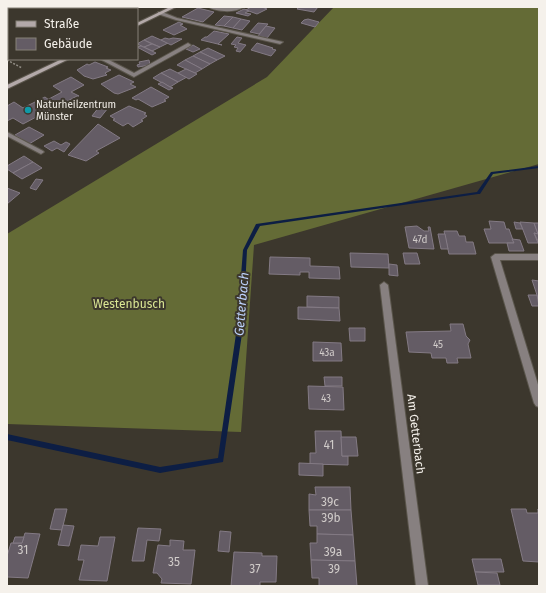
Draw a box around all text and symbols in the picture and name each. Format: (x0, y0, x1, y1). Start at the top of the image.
legend (8, 8, 138, 60)
text: Straße (44, 17, 79, 31)
text: Gebäude (44, 37, 92, 51)
place label: Naturheilzentrum Münster (36, 99, 116, 123)
marker: Naturheilzentrum Münster (23, 105, 33, 115)
house number: 47d (412, 234, 428, 246)
water label: Getterbach (231, 271, 252, 337)
park label: Westenbusch (93, 297, 165, 311)
house number: 45 (433, 339, 443, 351)
house number: 43a (319, 347, 335, 359)
house number: 43 (321, 393, 331, 405)
street label: Am Getterbach (404, 393, 428, 475)
house number: 41 (324, 438, 334, 452)
house number: 39c (321, 495, 339, 509)
house number: 39b (321, 511, 341, 525)
house number: 31 (18, 543, 28, 557)
house number: 39a (324, 545, 342, 559)
house number: 35 (168, 555, 180, 569)
house number: 37 (249, 562, 261, 576)
house number: 39 (328, 562, 340, 576)

